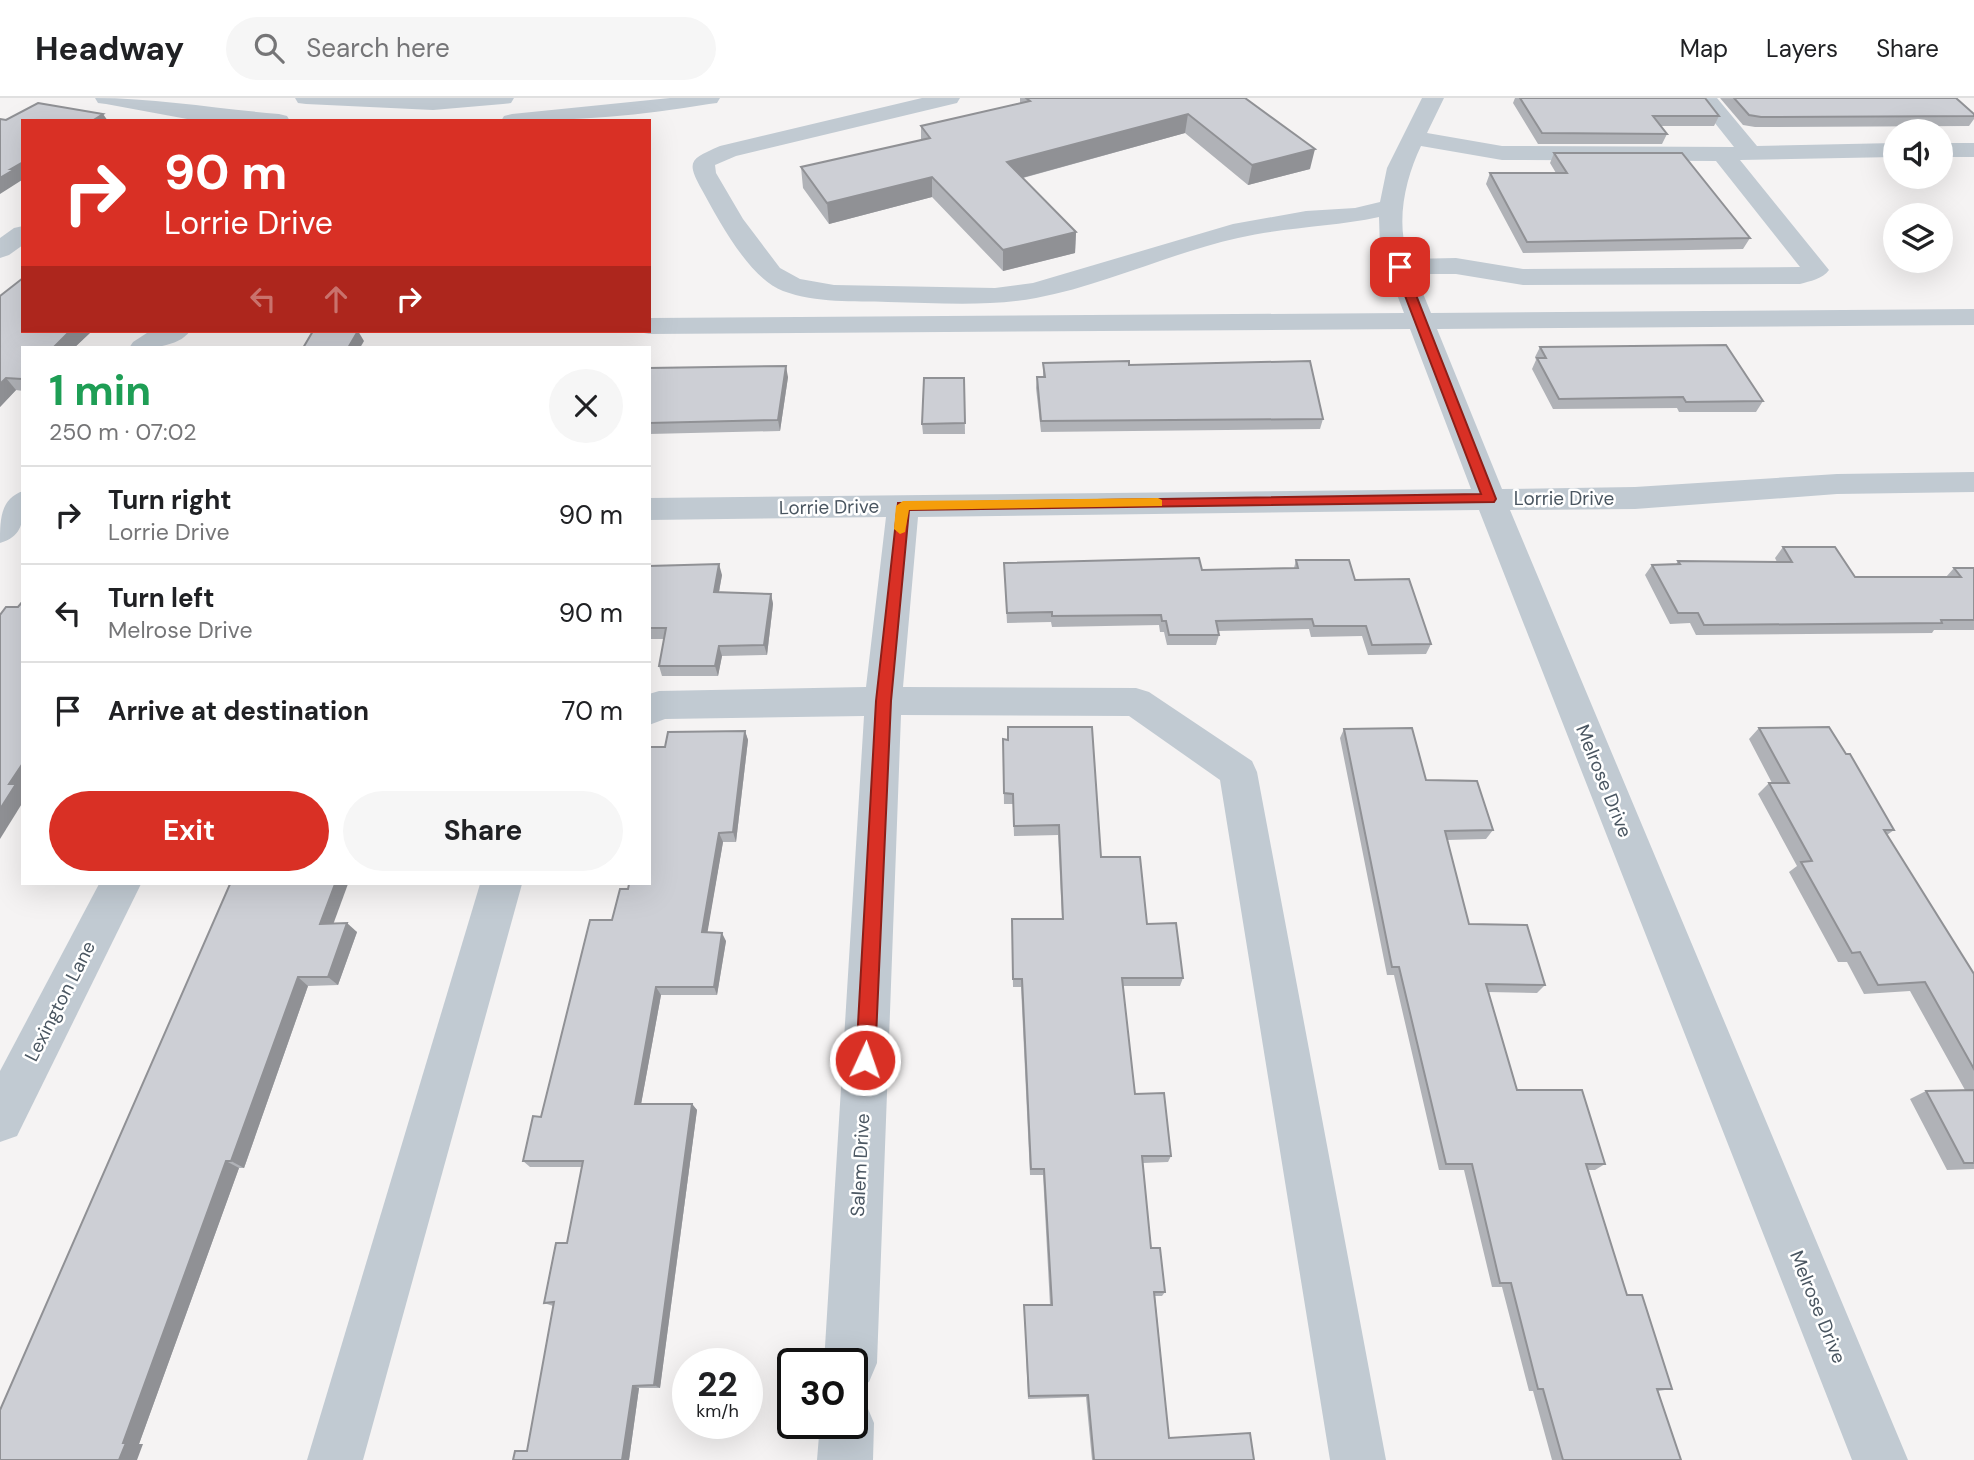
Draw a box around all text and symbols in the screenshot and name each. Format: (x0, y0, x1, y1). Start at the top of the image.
search box (226, 17, 716, 80)
text: Headway (35, 27, 184, 70)
icon: search (250, 29, 288, 67)
text: Search here (306, 31, 450, 65)
text: Map (1680, 33, 1728, 64)
text: Layers (1766, 33, 1838, 64)
text: Share (1876, 33, 1939, 64)
map controls (1883, 119, 1953, 273)
button: sound (1883, 119, 1953, 189)
text: 90 m (164, 140, 287, 204)
icon: right (49, 147, 140, 238)
text: Lorrie Drive (164, 202, 333, 244)
button: layers (1883, 203, 1953, 273)
pin (1370, 237, 1430, 297)
icon: arrive (1381, 248, 1419, 286)
icon: left (244, 280, 282, 318)
icon: ahead (317, 280, 355, 318)
icon: right (390, 280, 428, 318)
text: 1 min (49, 363, 151, 418)
button: close (549, 369, 623, 443)
text: 250 m · 07:02 (49, 417, 197, 447)
text: Turn right (108, 483, 232, 517)
street label: Lorrie Drive (1514, 486, 1614, 511)
street label: Lorrie Drive (779, 494, 879, 520)
icon: right (49, 496, 87, 534)
text: 90 m (559, 498, 623, 532)
text: Lorrie Drive (108, 517, 229, 547)
text: Turn left (108, 581, 215, 615)
icon: left (49, 594, 87, 632)
text: 90 m (559, 596, 623, 630)
text: Melrose Drive (108, 615, 252, 645)
icon: arrive (49, 692, 87, 730)
text: Arrive at destination (108, 694, 369, 728)
text: 70 m (562, 694, 623, 728)
street label: Melrose Drive (1570, 721, 1638, 841)
button: Exit (49, 791, 329, 871)
button: Share (343, 791, 623, 871)
street label: Lexington Lane (19, 937, 101, 1065)
position arrow (828, 1023, 902, 1097)
street label: Salem Drive (845, 1113, 875, 1217)
street label: Melrose Drive (1784, 1247, 1852, 1367)
speed limit sign: 30 (777, 1348, 868, 1439)
text: 22 (697, 1361, 738, 1407)
text: km/h (696, 1399, 739, 1423)

